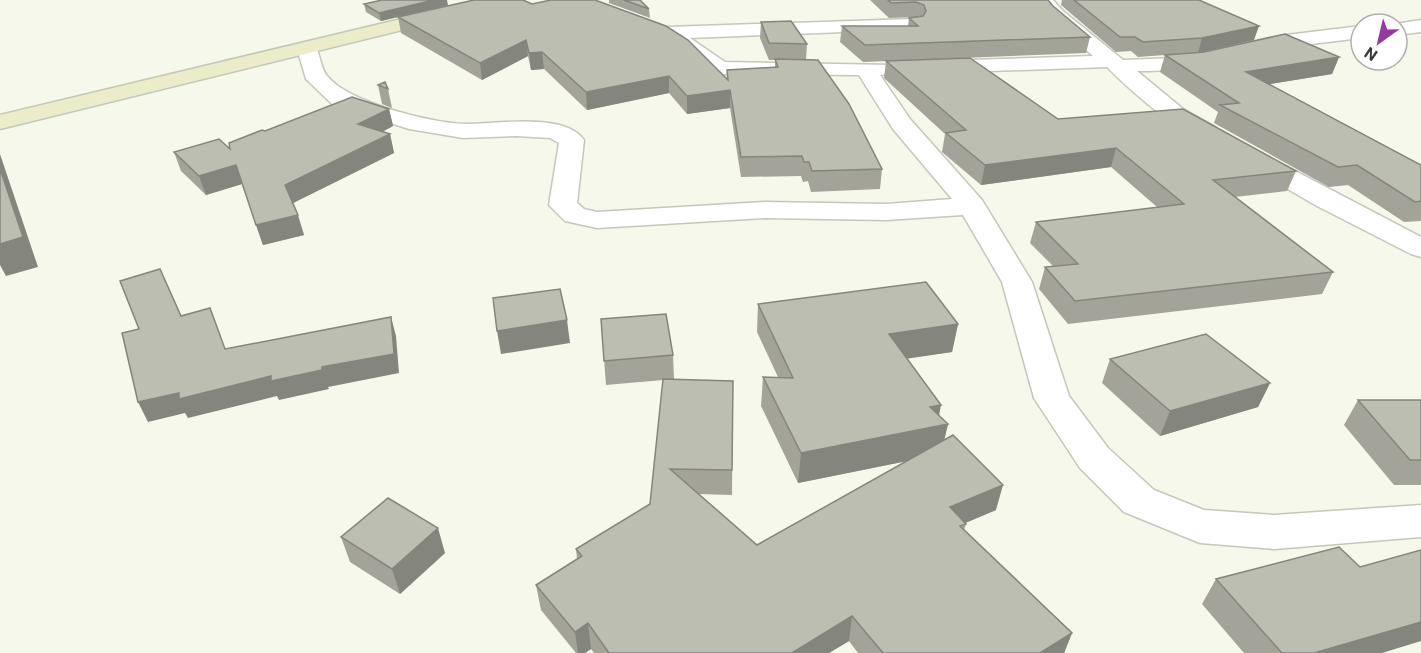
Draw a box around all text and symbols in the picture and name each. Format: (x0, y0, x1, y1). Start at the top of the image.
north arrow (1349, 12, 1409, 72)
text: N (1361, 43, 1381, 65)

